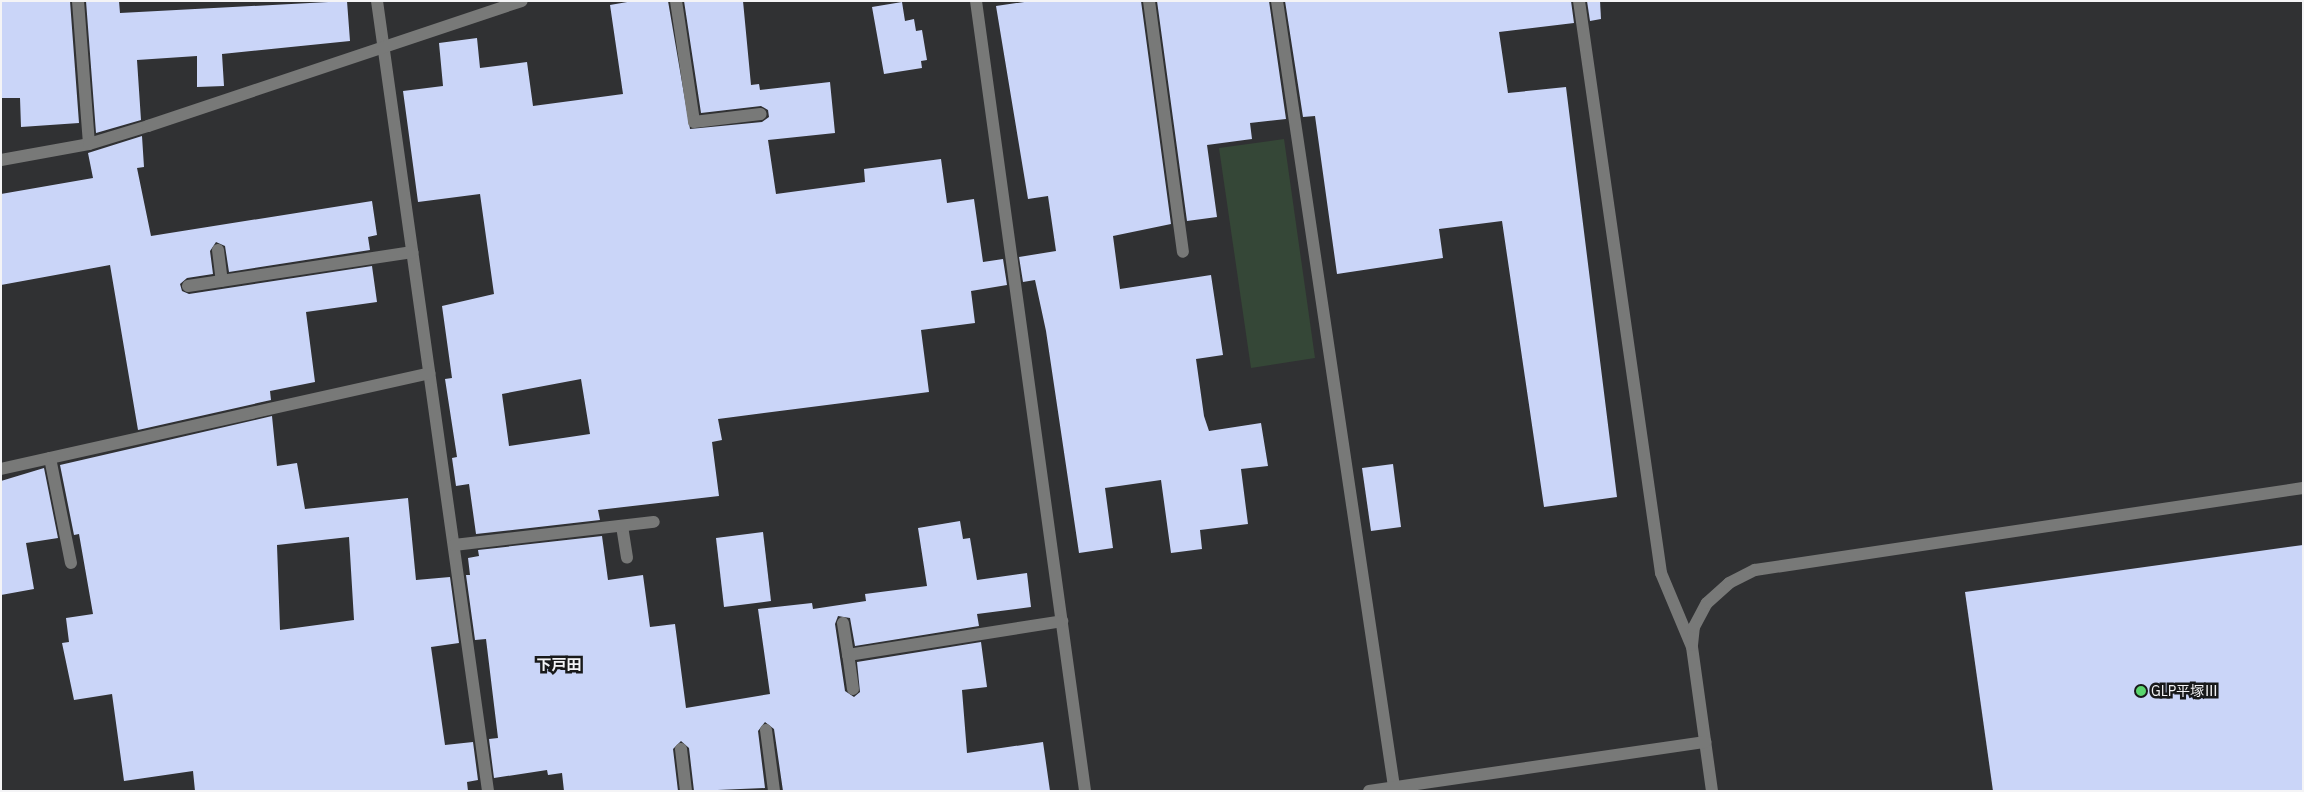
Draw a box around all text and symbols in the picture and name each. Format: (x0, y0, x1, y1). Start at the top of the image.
district label: 下戸田 (537, 656, 581, 674)
place label: GLP平塚Ⅲ (2151, 683, 2218, 699)
marker: GLP平塚Ⅲ (2135, 685, 2147, 697)

